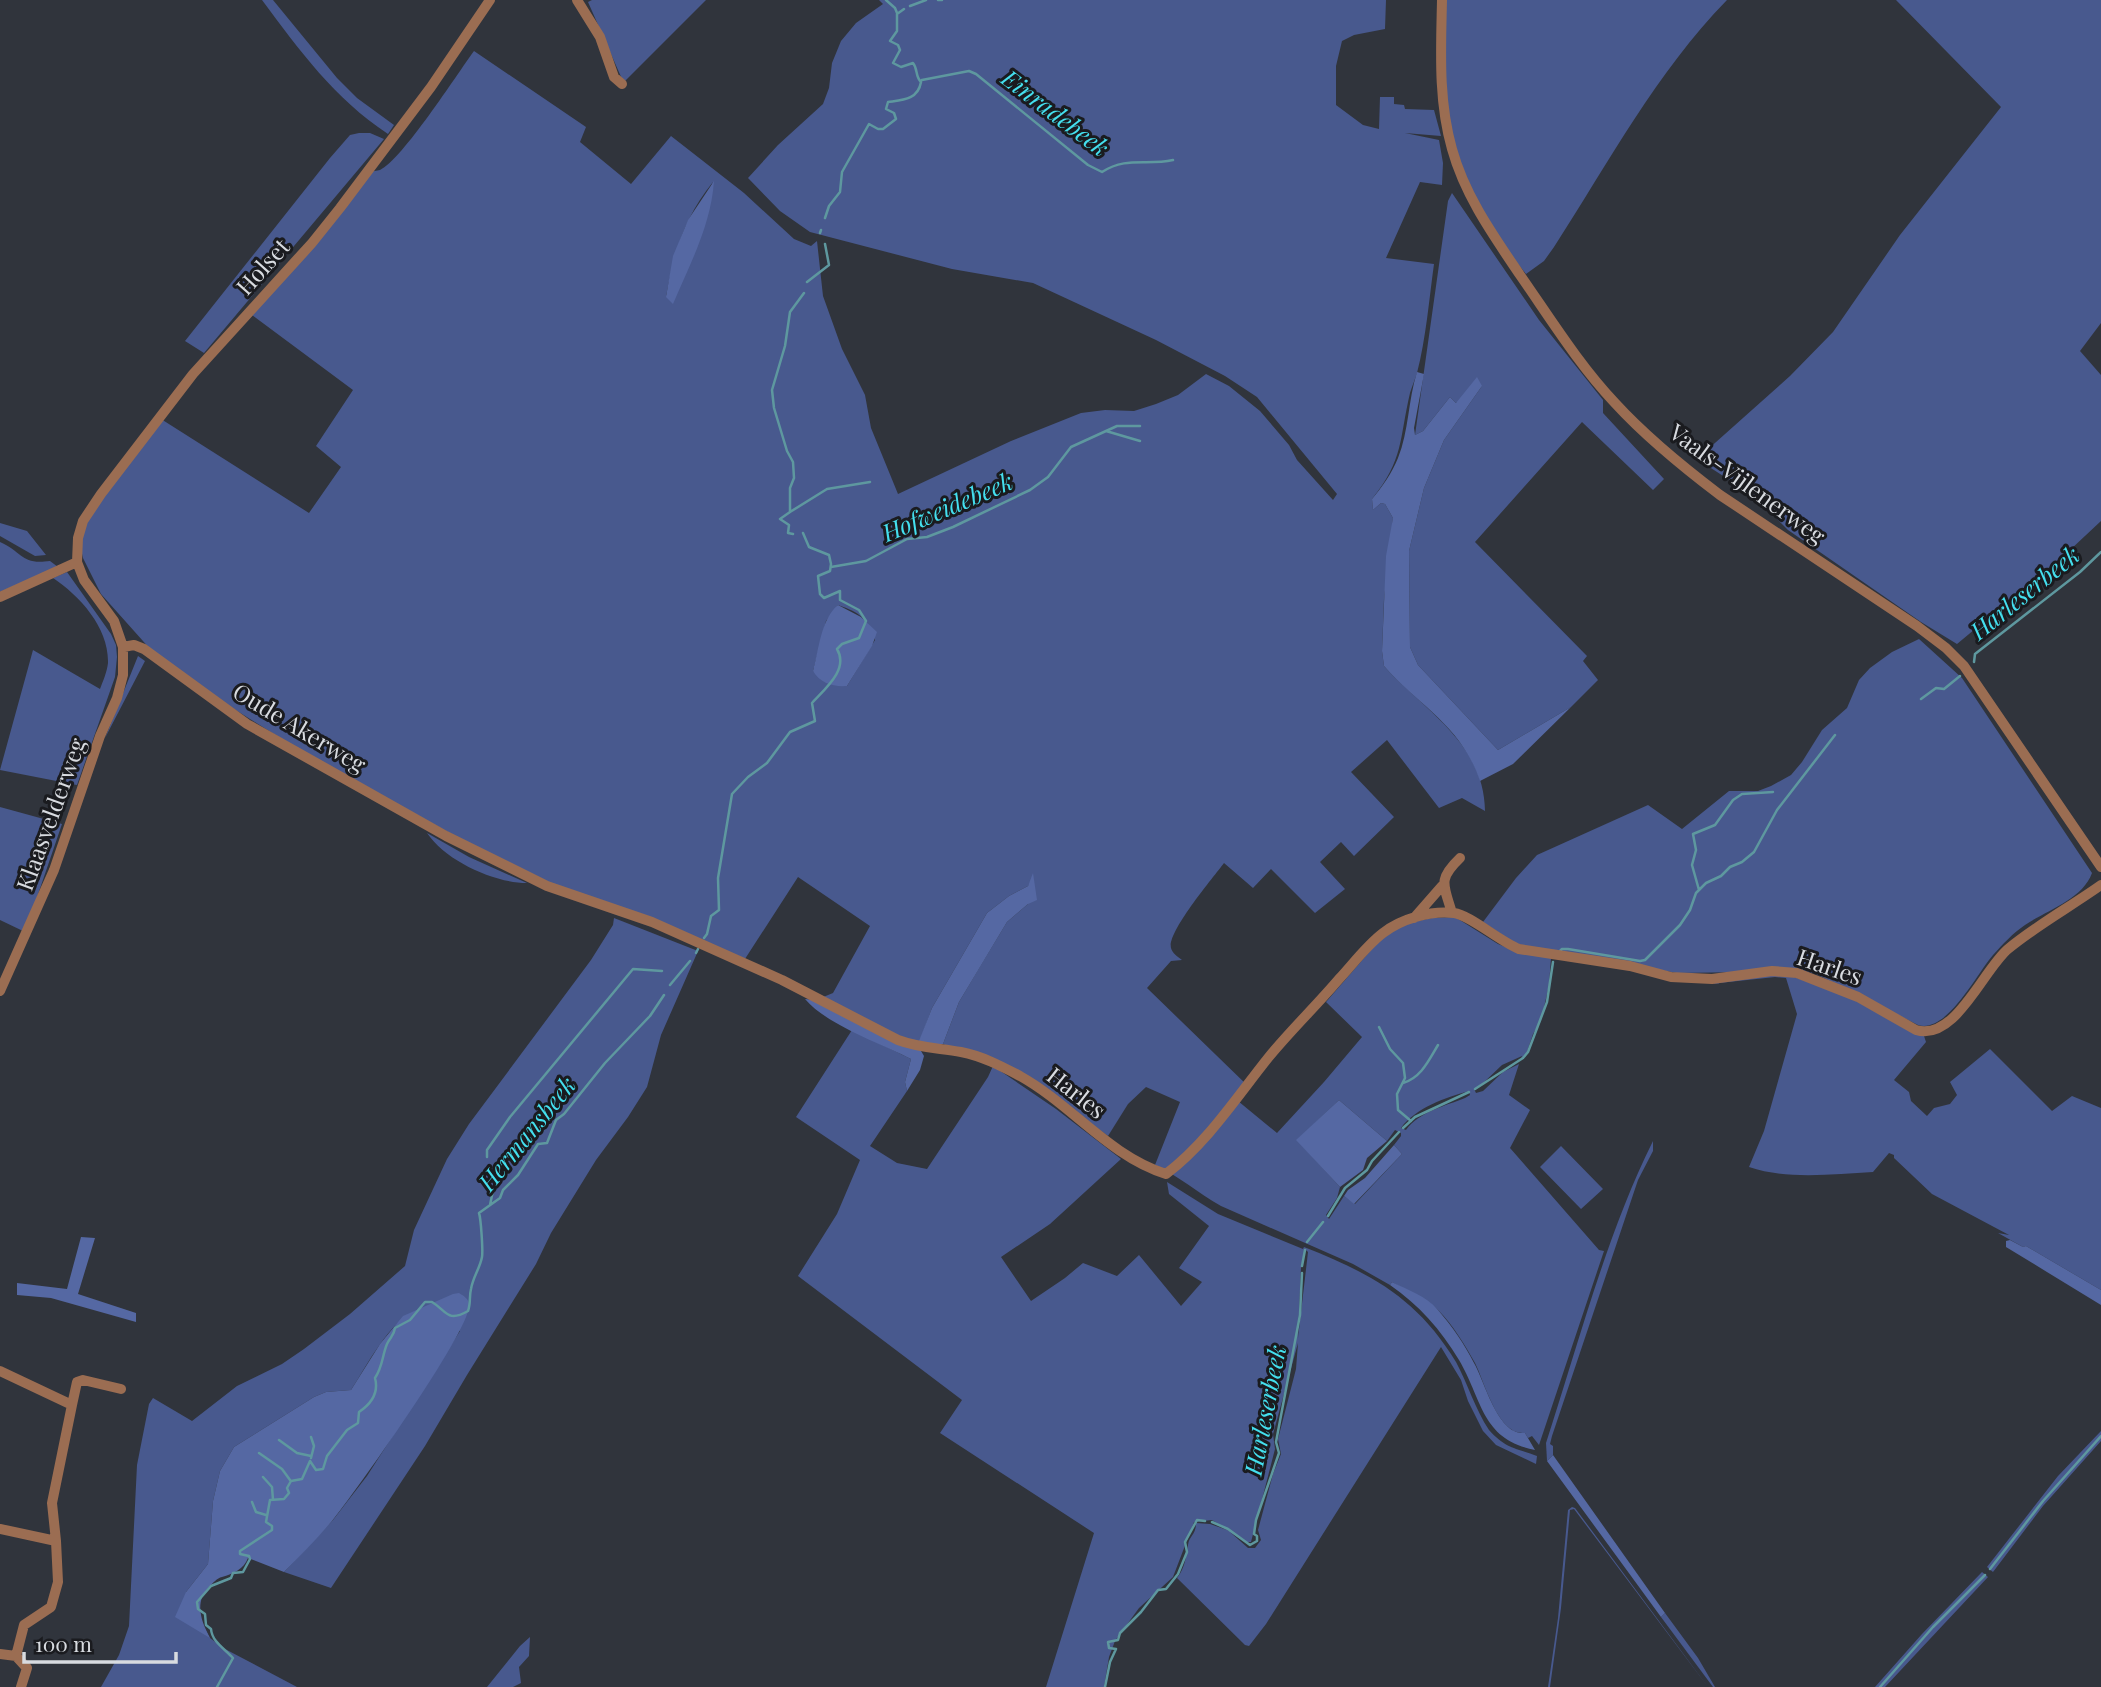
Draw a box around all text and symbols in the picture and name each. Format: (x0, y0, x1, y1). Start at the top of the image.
water label: Einradebeek (995, 61, 1116, 163)
street label: Holset (228, 230, 296, 301)
street label: Vaals-Vijlenerweg (1663, 415, 1832, 550)
water label: Hofweidebeek (876, 464, 1017, 548)
water label: Harleserbeek (1962, 538, 2085, 647)
street label: Oude Akerweg (228, 675, 372, 779)
street label: Klaasvelderweg (8, 733, 92, 895)
street label: Harles (1793, 940, 1867, 992)
street label: Harles (1041, 1059, 1113, 1125)
water label: Hermansbeek (469, 1069, 582, 1198)
water label: Harleserbeek (1236, 1342, 1292, 1479)
scale bar (24, 1620, 177, 1664)
text: 100 m (35, 1629, 92, 1657)

